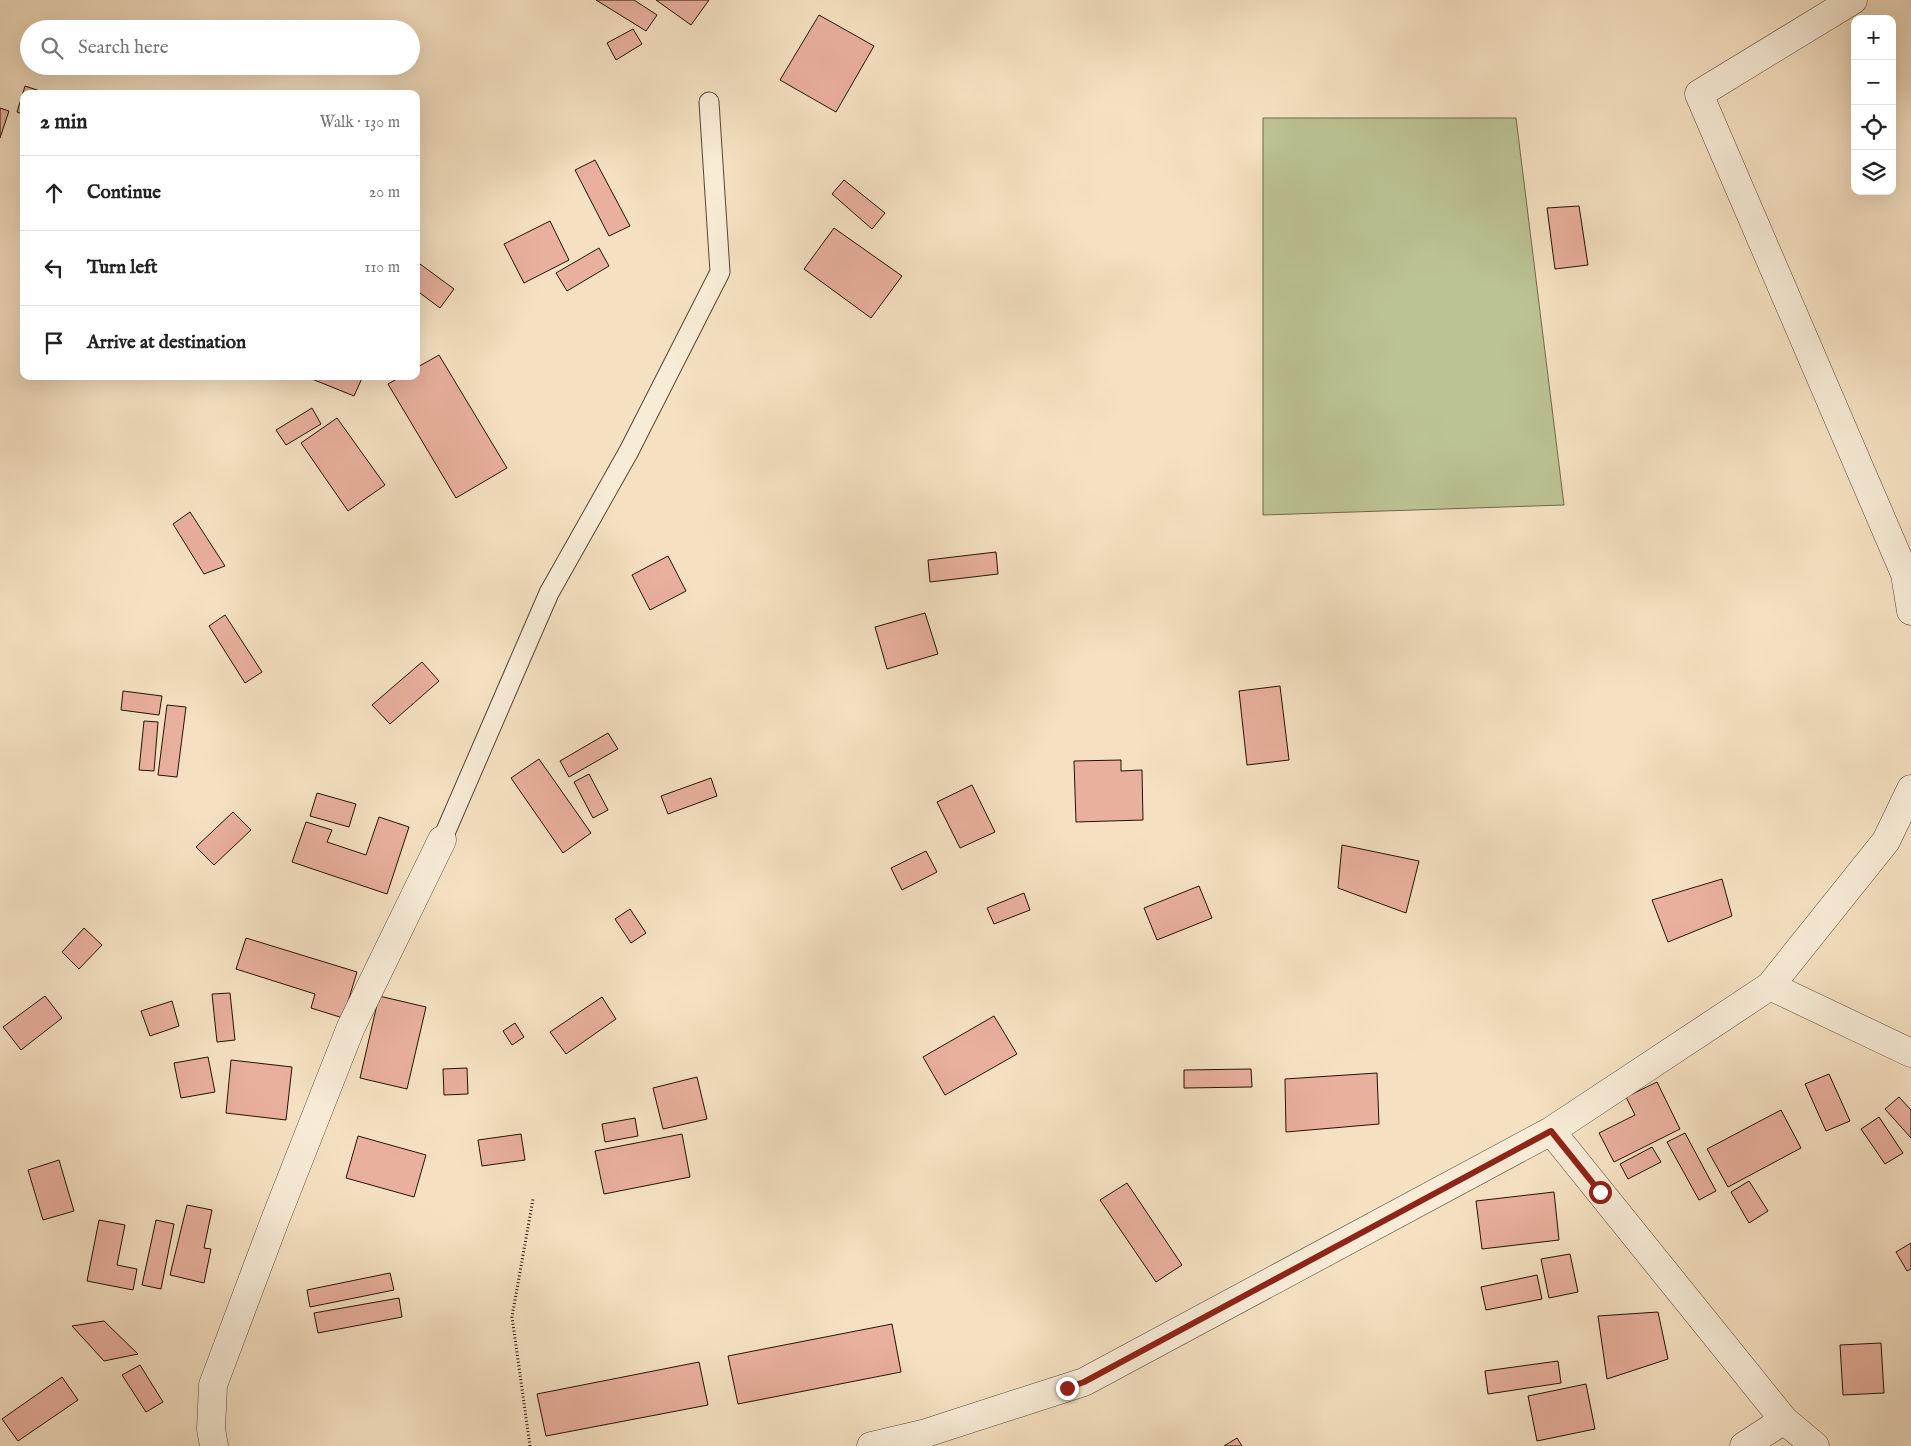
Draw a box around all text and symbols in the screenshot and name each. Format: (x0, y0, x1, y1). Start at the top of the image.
map controls (1851, 15, 1896, 195)
button: + (1851, 15, 1896, 60)
search box (20, 20, 420, 75)
icon: search (38, 34, 66, 62)
text: Search here (78, 36, 169, 60)
button: − (1851, 60, 1896, 105)
button: locate (1851, 105, 1896, 150)
text: 2 min (40, 109, 87, 136)
text: Walk · 130 m (320, 113, 400, 133)
button: layers (1851, 150, 1896, 195)
icon: ahead (40, 179, 68, 207)
text: Continue (87, 181, 161, 205)
text: 20 m (369, 183, 400, 203)
icon: left (40, 254, 68, 282)
text: Turn left (87, 256, 158, 280)
text: 110 m (364, 258, 400, 278)
icon: arrive (40, 329, 68, 357)
text: Arrive at destination (87, 331, 246, 355)
route start (1589, 1181, 1612, 1204)
route end (1056, 1377, 1079, 1400)

